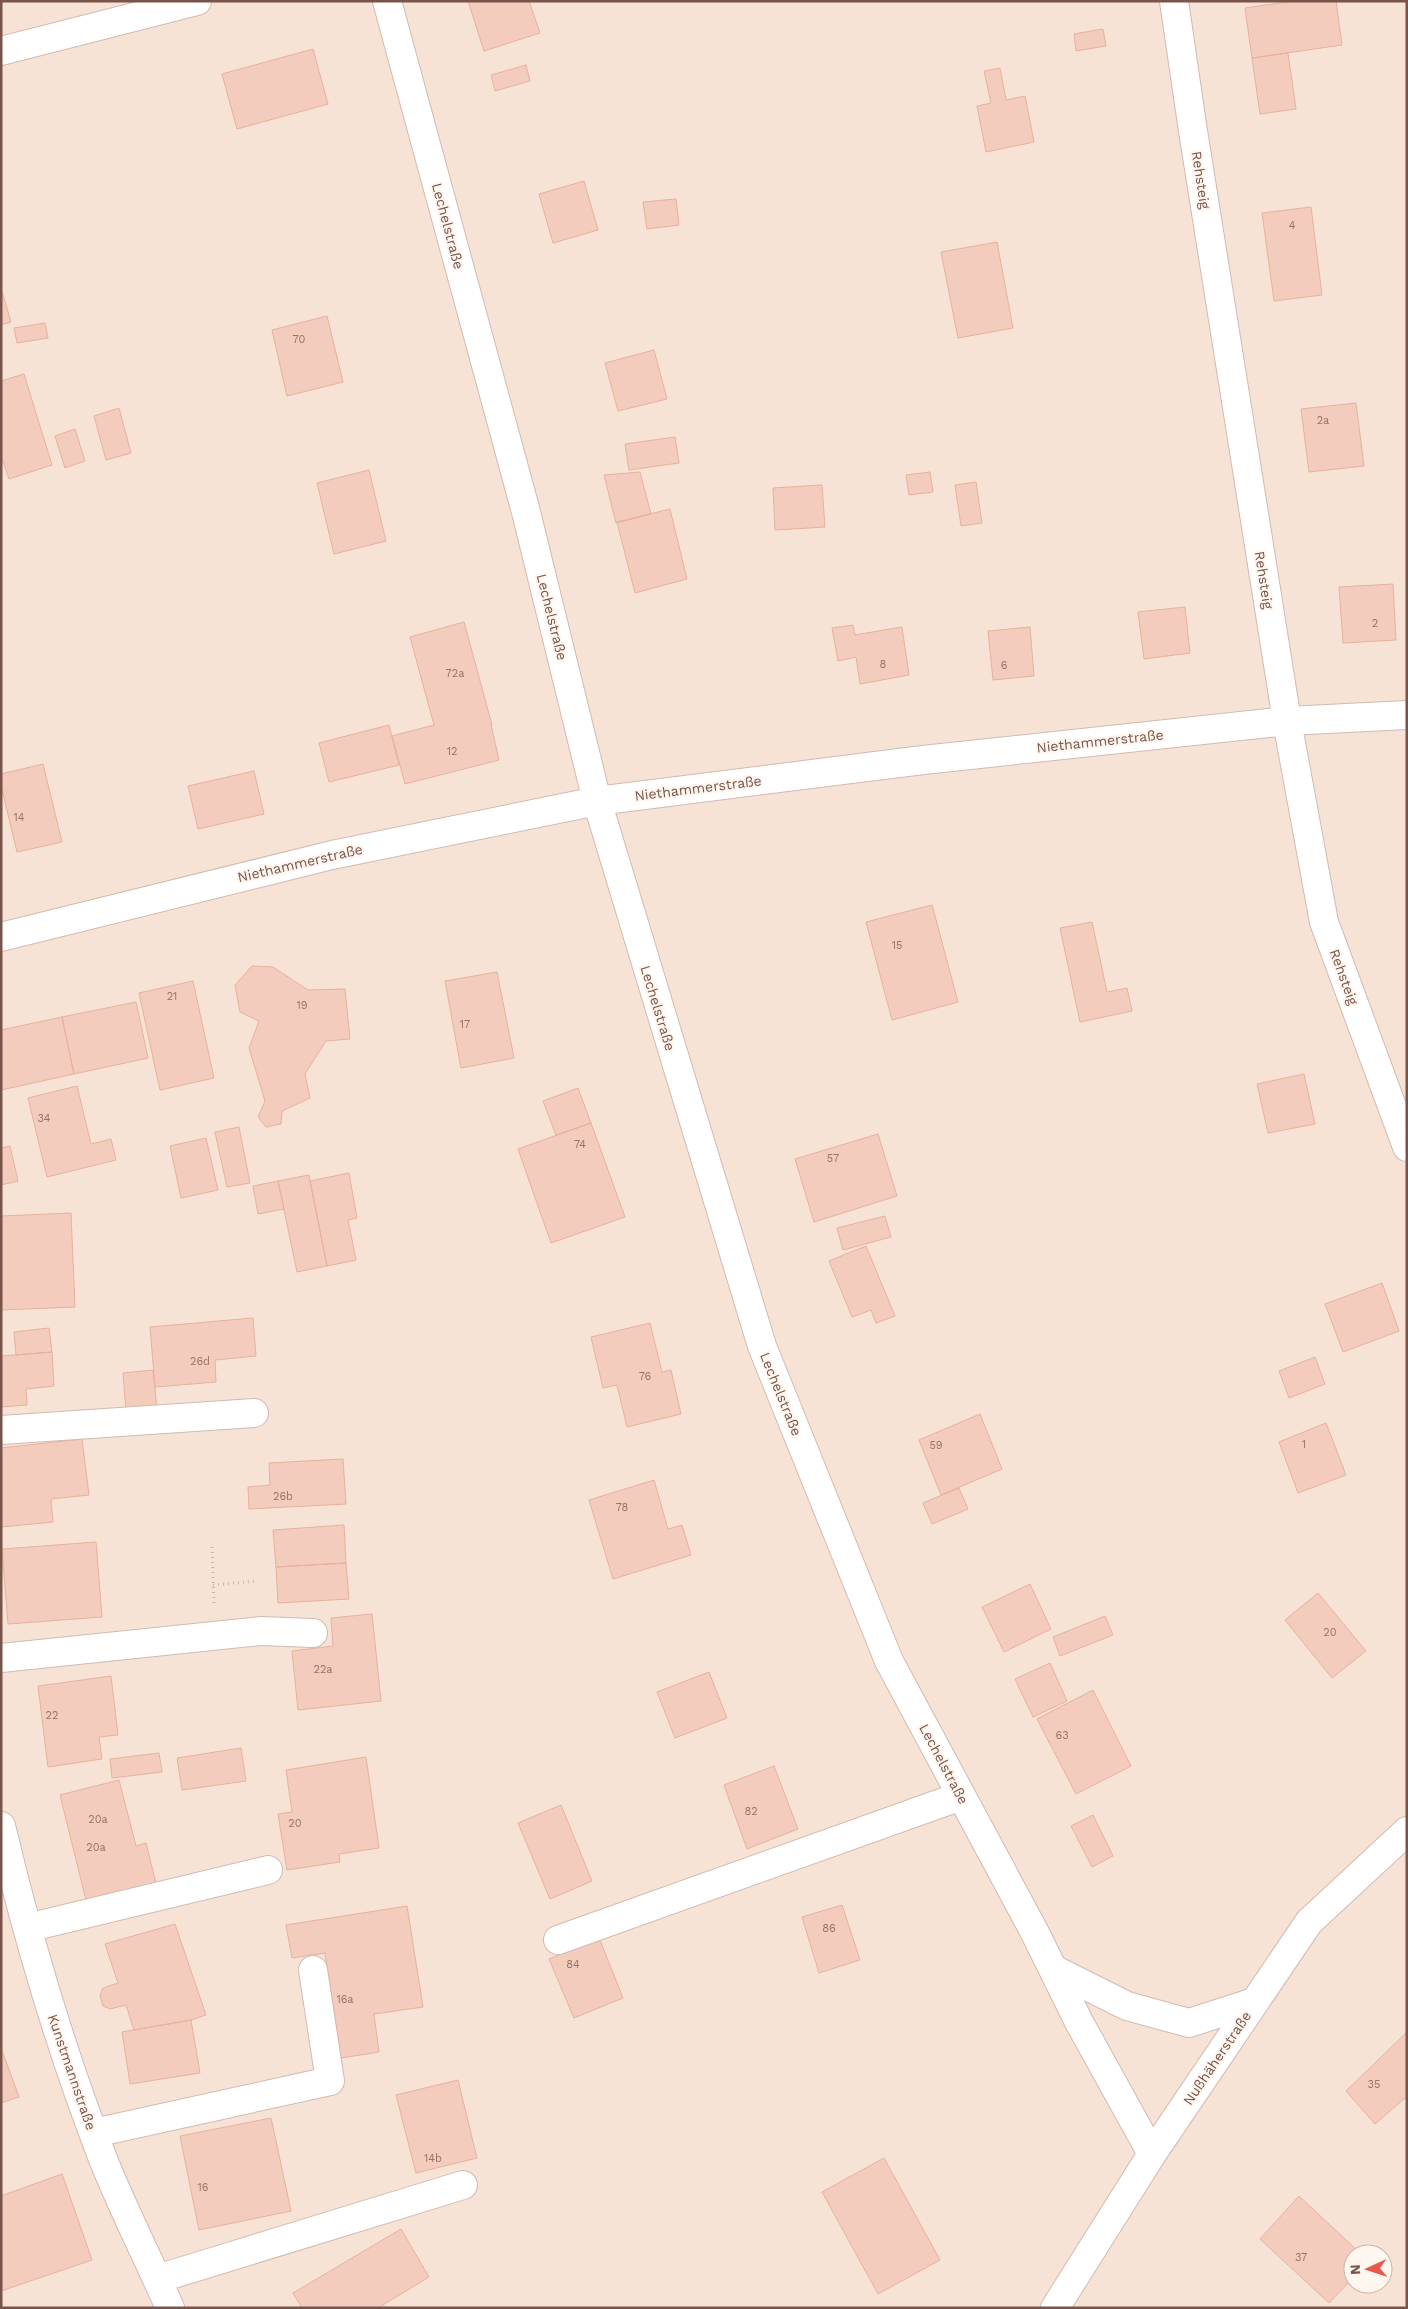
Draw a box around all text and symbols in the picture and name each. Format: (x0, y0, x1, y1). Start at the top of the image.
street label: Rehsteig (1189, 150, 1214, 211)
street label: Lechelstraße (429, 181, 467, 271)
house number: 4 (1289, 219, 1296, 232)
house number: 70 (293, 333, 306, 346)
house number: 2a (1317, 414, 1329, 427)
street label: Rehsteig (1252, 550, 1277, 611)
street label: Lechelstraße (534, 572, 570, 662)
house number: 2 (1372, 617, 1378, 630)
house number: 8 (880, 658, 887, 671)
house number: 6 (1001, 659, 1008, 672)
house number: 72a (446, 667, 464, 680)
street label: Niethammerstraße (1036, 726, 1164, 756)
house number: 12 (447, 745, 457, 758)
street label: Niethammerstraße (634, 772, 762, 804)
house number: 14 (13, 811, 25, 824)
street label: Niethammerstraße (236, 841, 364, 885)
house number: 15 (892, 939, 902, 952)
street label: Rehsteig (1327, 947, 1362, 1008)
street label: Lechelstraße (637, 963, 679, 1053)
house number: 21 (167, 990, 177, 1003)
house number: 19 (296, 999, 308, 1012)
house number: 17 (460, 1018, 470, 1031)
house number: 34 (37, 1112, 51, 1125)
house number: 74 (574, 1138, 586, 1151)
house number: 57 (827, 1152, 839, 1165)
street label: Lechelstraße (757, 1350, 805, 1438)
house number: 26d (190, 1355, 210, 1368)
house number: 76 (639, 1370, 652, 1383)
house number: 1 (1302, 1438, 1306, 1451)
house number: 59 (929, 1439, 943, 1452)
house number: 26b (273, 1490, 293, 1503)
house number: 78 (616, 1501, 629, 1514)
house number: 20 (1323, 1626, 1337, 1639)
house number: 22a (313, 1663, 333, 1676)
house number: 22 (46, 1709, 58, 1722)
street label: Lechelstraße (916, 1721, 972, 1807)
house number: 63 (1055, 1729, 1069, 1742)
house number: 82 (744, 1805, 758, 1818)
house number: 20a (88, 1813, 108, 1826)
house number: 20 (288, 1817, 302, 1830)
house number: 20a (86, 1841, 106, 1854)
house number: 86 (822, 1922, 836, 1935)
house number: 84 (566, 1958, 580, 1971)
house number: 16a (336, 1993, 354, 2006)
street label: Nußhäherstraße (1180, 2008, 1254, 2108)
street label: Kunstmannstraße (45, 2012, 99, 2132)
house number: 35 (1368, 2078, 1380, 2091)
house number: 14b (424, 2152, 442, 2165)
house number: 16 (198, 2181, 209, 2194)
north arrow (1343, 2244, 1393, 2294)
house number: 37 (1295, 2251, 1307, 2264)
text: N (1347, 2264, 1363, 2275)

